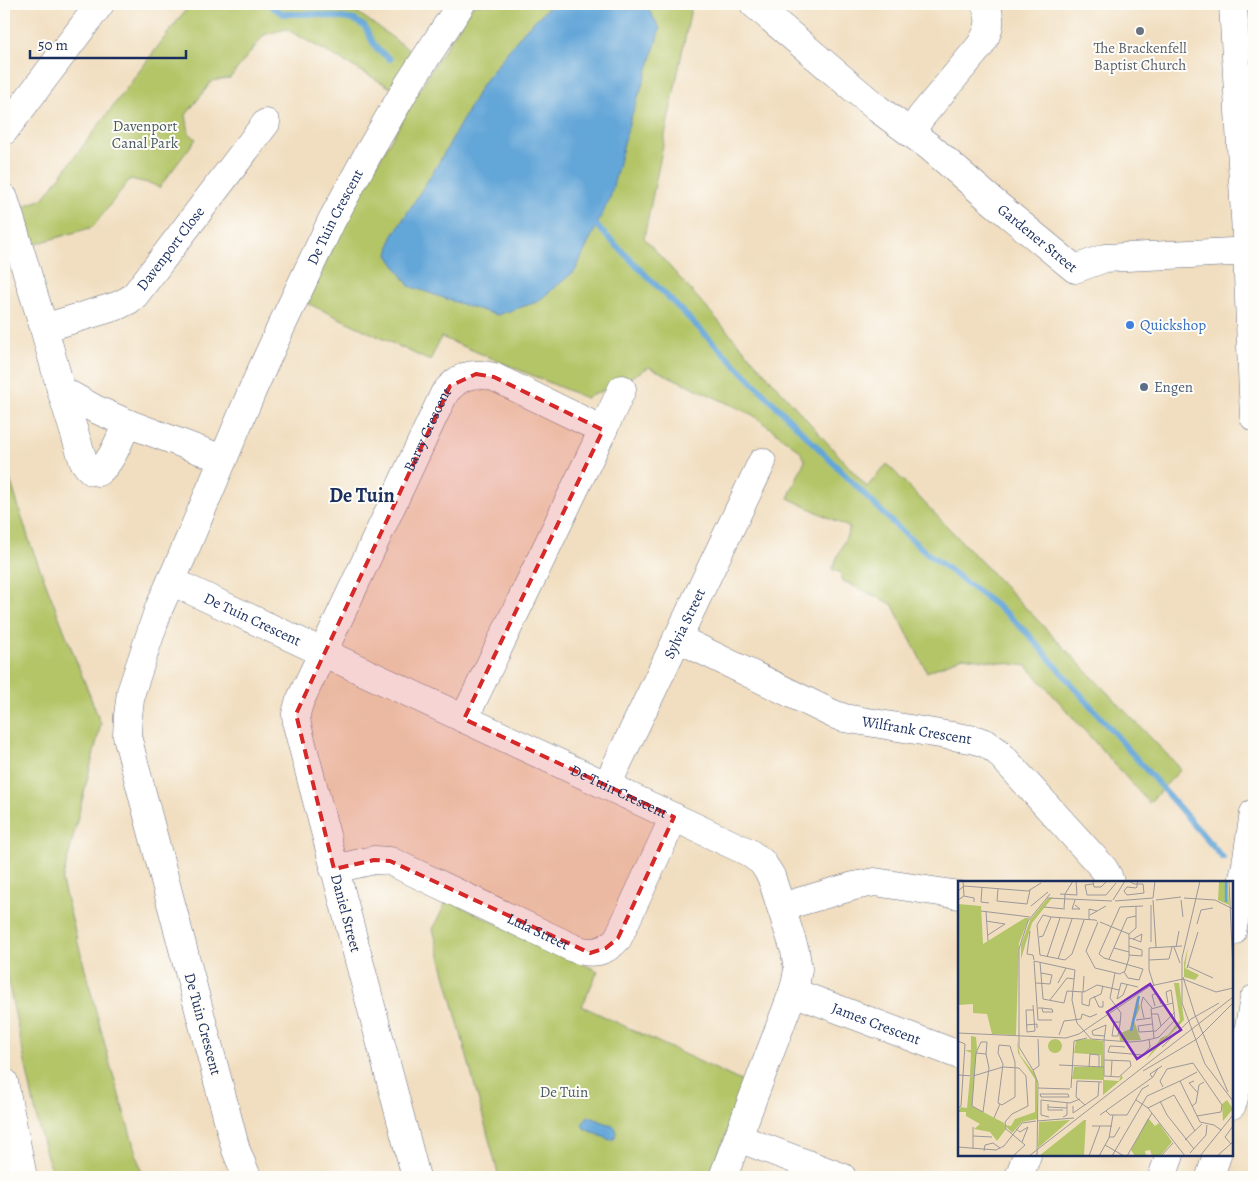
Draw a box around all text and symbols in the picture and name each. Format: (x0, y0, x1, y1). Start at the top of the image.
marker: The Brackenfell Baptist Church (1134, 25, 1146, 37)
scale bar (30, 28, 186, 60)
text: 50 m (38, 35, 68, 55)
place label: The Brackenfell Baptist Church (1093, 38, 1187, 75)
park label: Davenport Canal Park (112, 116, 179, 153)
street label: De Tuin Crescent (302, 165, 368, 268)
street label: Gardener Street (993, 199, 1082, 277)
street label: Davenport Close (132, 202, 209, 295)
place label: Quickshop (1140, 315, 1206, 335)
marker: Quickshop (1124, 319, 1136, 331)
place label: Engen (1154, 377, 1193, 397)
marker: Engen (1138, 381, 1150, 393)
street label: Barry Crescent (399, 383, 456, 475)
district label: De Tuin (329, 482, 395, 509)
street label: Sylvia Street (659, 585, 710, 662)
street label: De Tuin Crescent (201, 588, 304, 651)
street label: Wilfrank Crescent (859, 711, 973, 749)
street label: De Tuin Crescent (567, 760, 671, 823)
street label: Daniel Street (326, 872, 366, 954)
inset map (958, 881, 1233, 1156)
street label: Lula Street (504, 908, 572, 955)
street label: De Tuin Crescent (180, 971, 226, 1077)
street label: James Crescent (829, 998, 923, 1049)
park label: De Tuin (540, 1082, 588, 1102)

